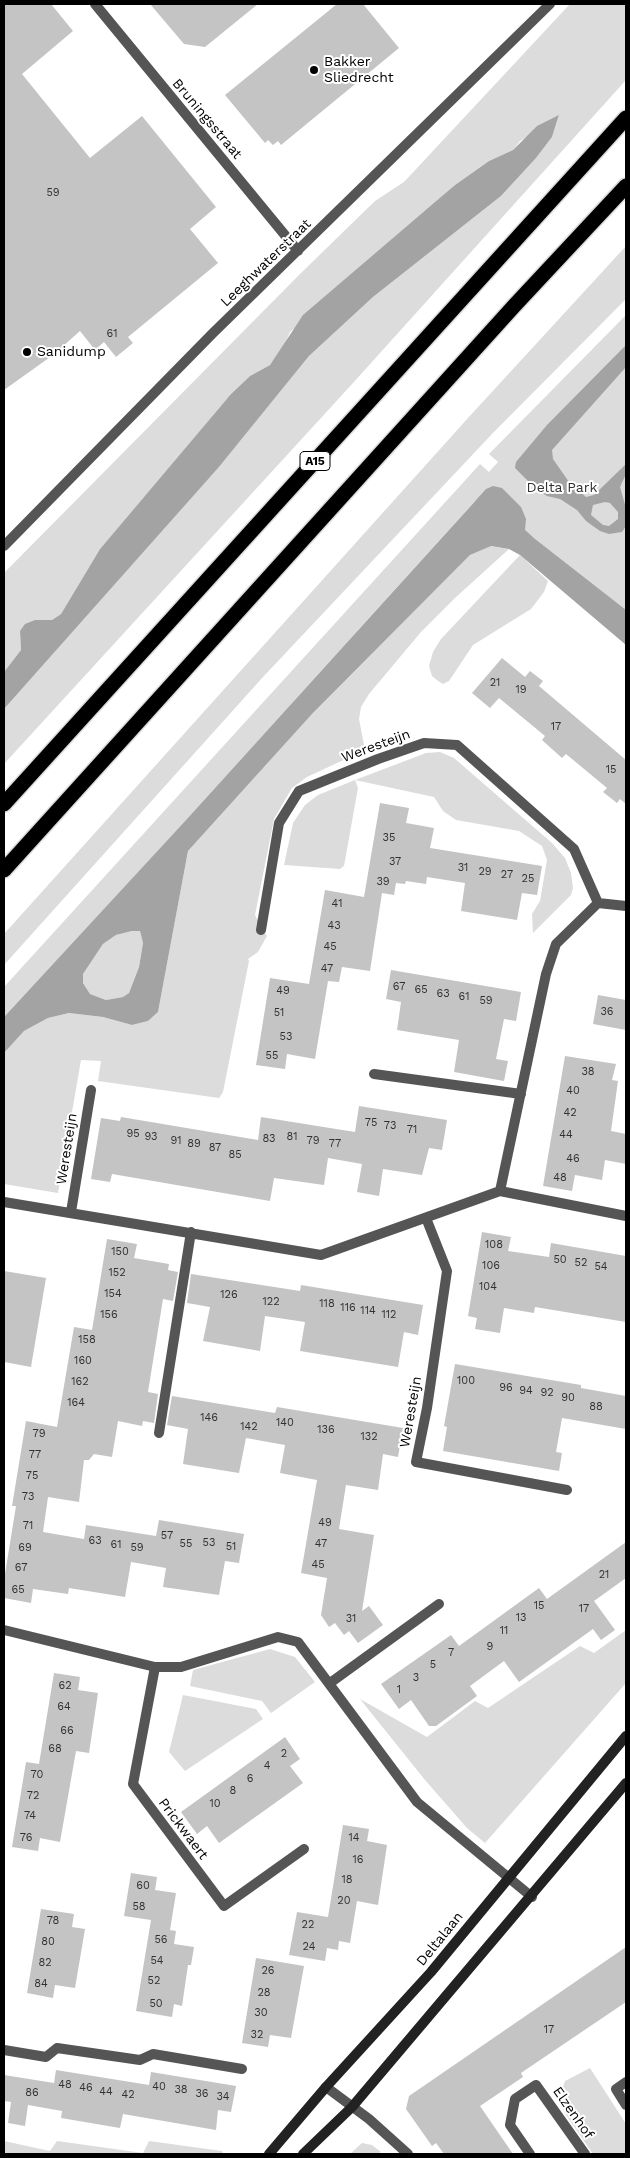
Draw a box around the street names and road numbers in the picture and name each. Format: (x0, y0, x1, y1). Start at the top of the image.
street label: Bruningsstraat (169, 75, 245, 163)
street label: Leeghwaterstraat (217, 216, 315, 310)
road number: A15 (300, 452, 330, 471)
street label: Weresteijn (339, 726, 413, 766)
street label: Weresteijn (53, 1112, 81, 1186)
street label: Weresteijn (396, 1375, 426, 1449)
street label: Prickwaert (154, 1795, 212, 1863)
street label: Deltalaan (413, 1909, 467, 1969)
street label: Elzenhof (549, 2084, 597, 2142)

